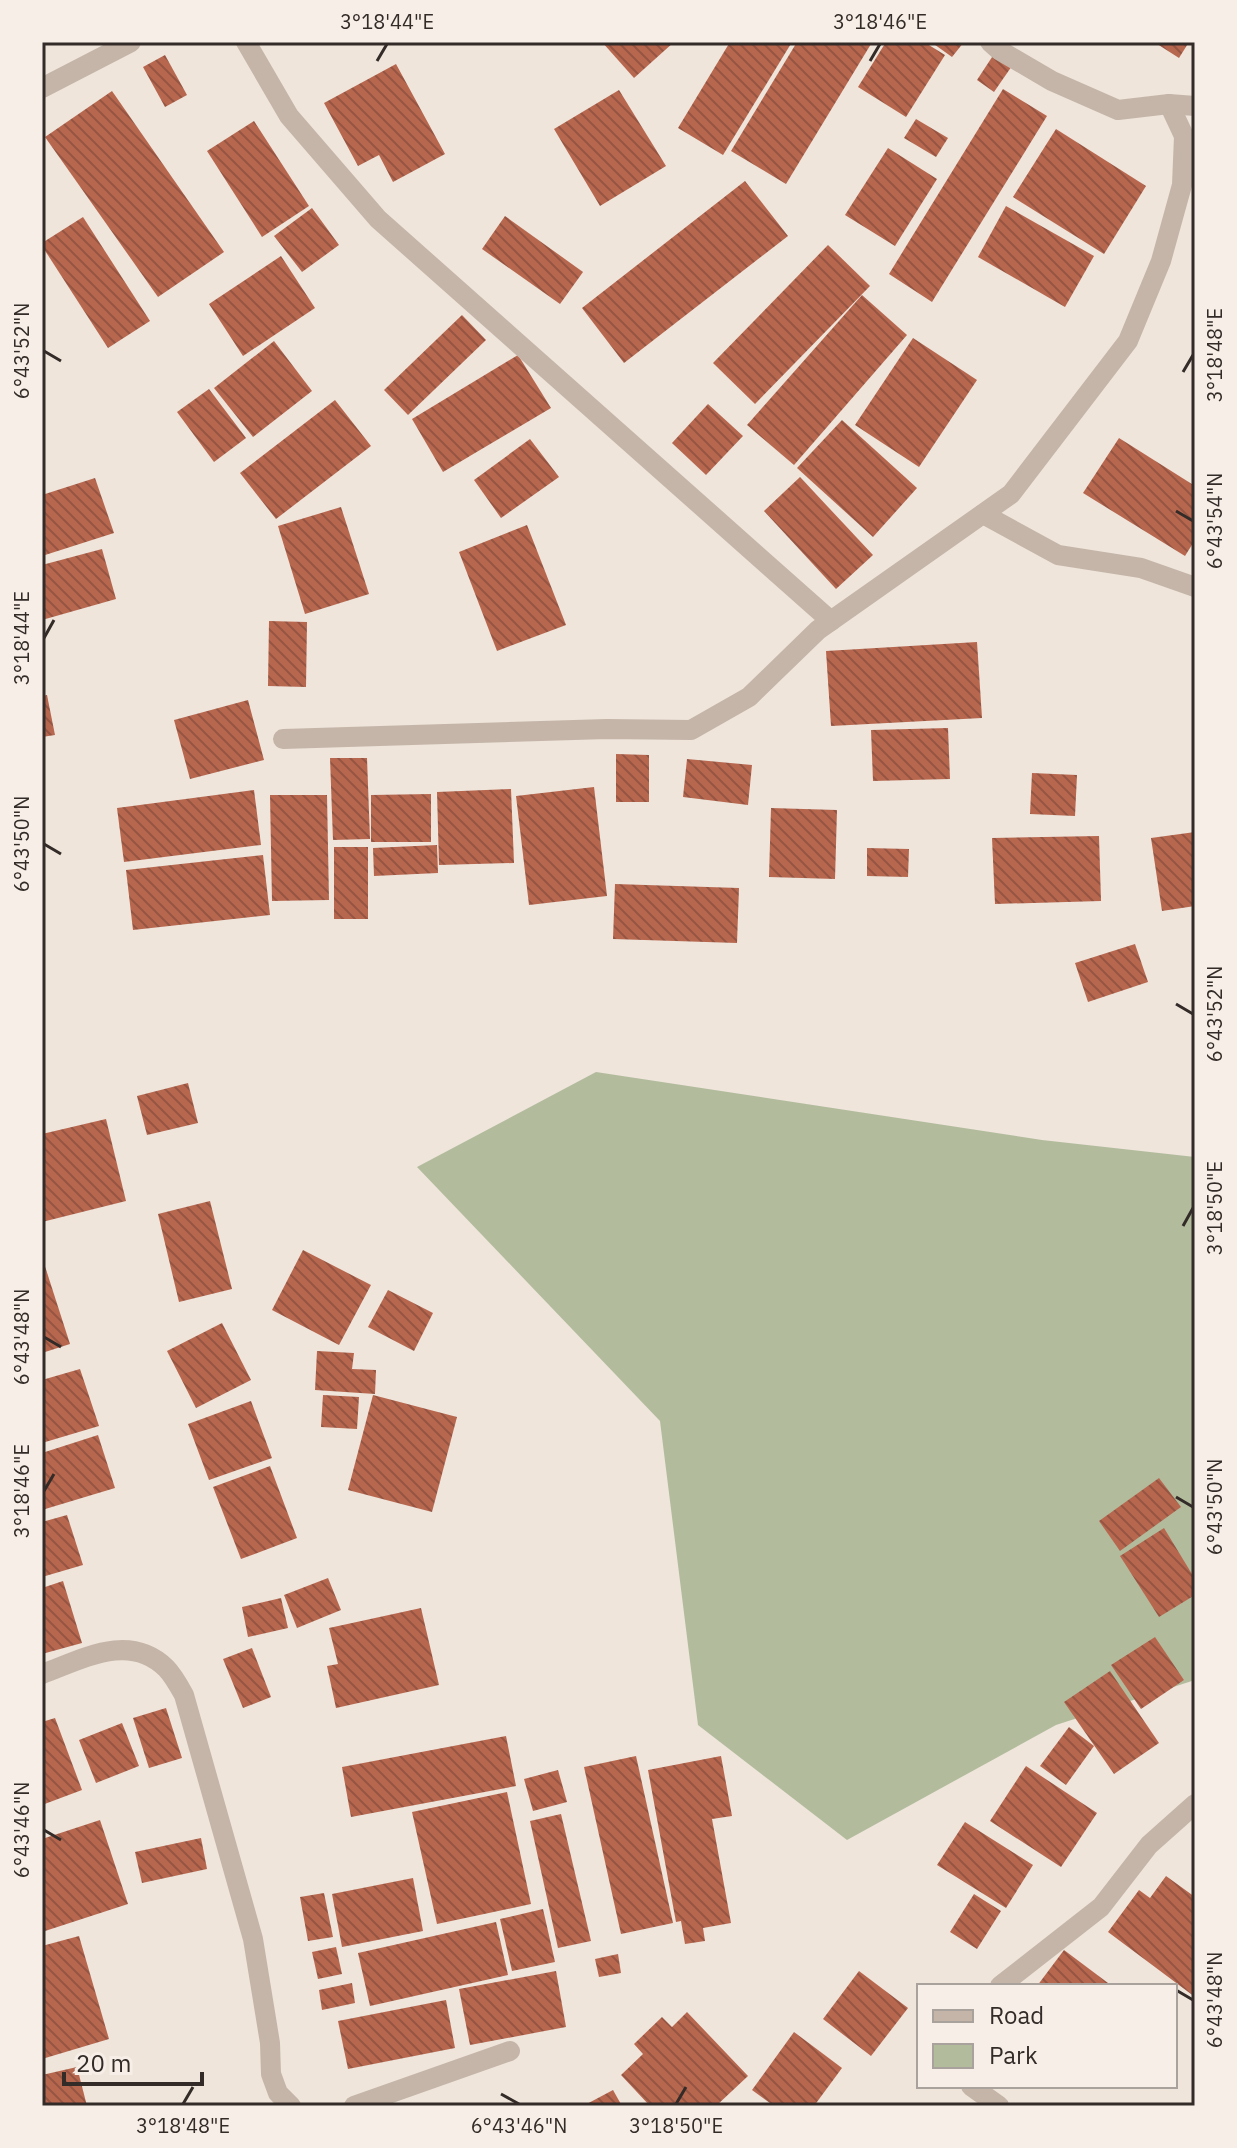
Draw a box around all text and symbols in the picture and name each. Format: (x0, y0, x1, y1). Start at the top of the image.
text: 3°18'44"E (340, 8, 434, 35)
text: 3°18'46"E (833, 8, 927, 35)
text: 6°43'52"N (8, 303, 35, 399)
text: 3°18'48"E (1201, 308, 1228, 402)
text: 6°43'54"N (1201, 473, 1228, 569)
text: 3°18'44"E (8, 591, 35, 685)
text: 6°43'50"N (8, 796, 35, 892)
text: 6°43'52"N (1201, 966, 1228, 1062)
text: 3°18'50"E (1201, 1161, 1228, 1255)
text: 6°43'48"N (8, 1289, 35, 1385)
text: 3°18'46"E (8, 1444, 35, 1538)
text: 6°43'50"N (1201, 1459, 1228, 1555)
text: 6°43'46"N (8, 1782, 35, 1878)
text: 6°43'48"N (1201, 1952, 1228, 2048)
legend (917, 1984, 1177, 2088)
text: Road (989, 1999, 1044, 2031)
scale bar (64, 2036, 202, 2086)
text: Park (989, 2039, 1038, 2071)
text: 20 m (76, 2047, 131, 2079)
text: 3°18'48"E (136, 2112, 230, 2139)
text: 6°43'46"N (471, 2112, 567, 2139)
text: 3°18'50"E (629, 2112, 723, 2139)

